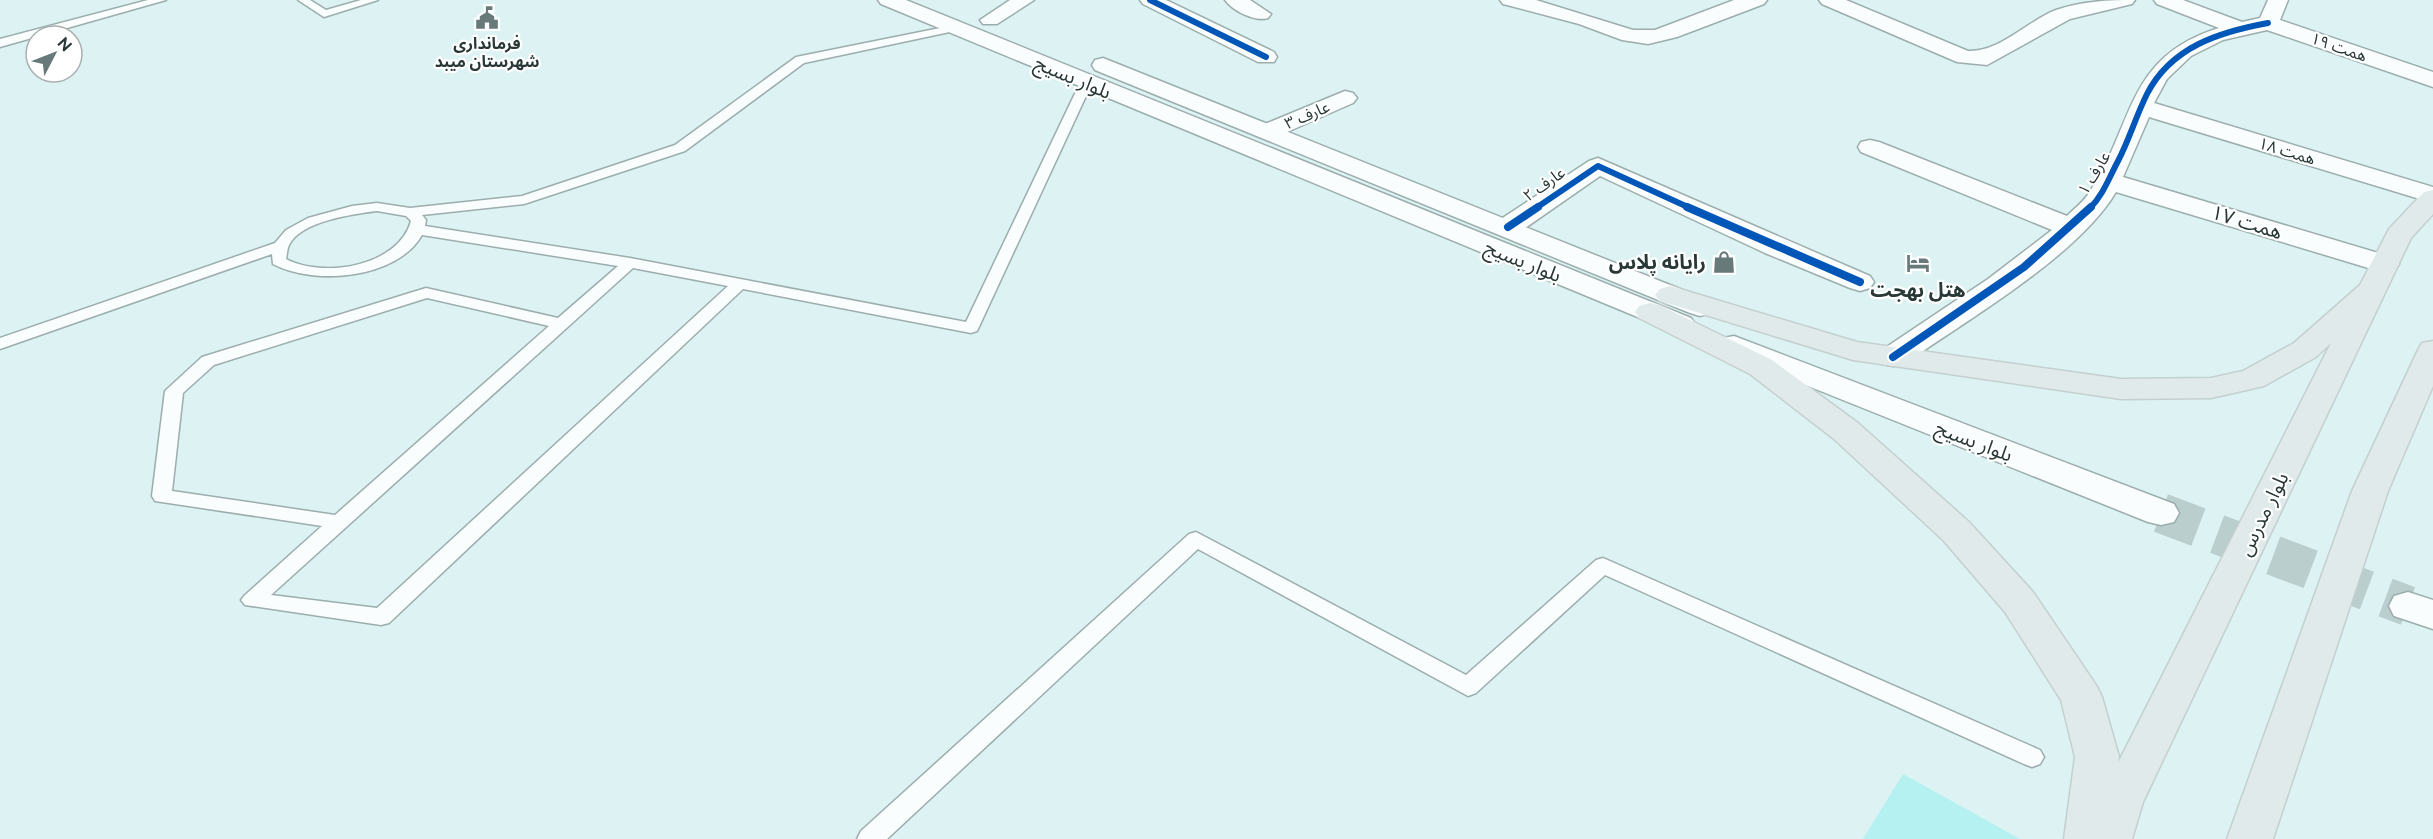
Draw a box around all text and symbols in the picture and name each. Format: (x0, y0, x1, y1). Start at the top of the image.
public building icon: فرمانداری شهرستان میبد (474, 5, 500, 31)
north arrow (24, 24, 84, 84)
street label: همت ۱۹ (2308, 29, 2370, 65)
text: N (54, 33, 76, 55)
place label: فرمانداری شهرستان میبد (435, 34, 539, 71)
street label: بلوار بسیج (1030, 50, 1115, 107)
street label: عارف ۳ (1282, 97, 1332, 133)
street label: همت ۱۸ (2256, 133, 2318, 169)
street label: عارف ۱ (2074, 148, 2114, 198)
street label: عارف ۲ (1519, 163, 1569, 205)
street label: همت ۱۷ (2209, 200, 2285, 244)
street label: بلوار بسیج (1480, 235, 1565, 290)
shop icon: رایانه پلاس (1711, 249, 1737, 275)
place label: رایانه پلاس (1609, 250, 1706, 276)
hotel icon: هتل بهجت (1905, 250, 1931, 276)
place label: هتل بهجت (1870, 278, 1966, 302)
street label: بلوار بسیج (1931, 415, 2016, 469)
street label: بلوار مدرس (2232, 468, 2294, 560)

